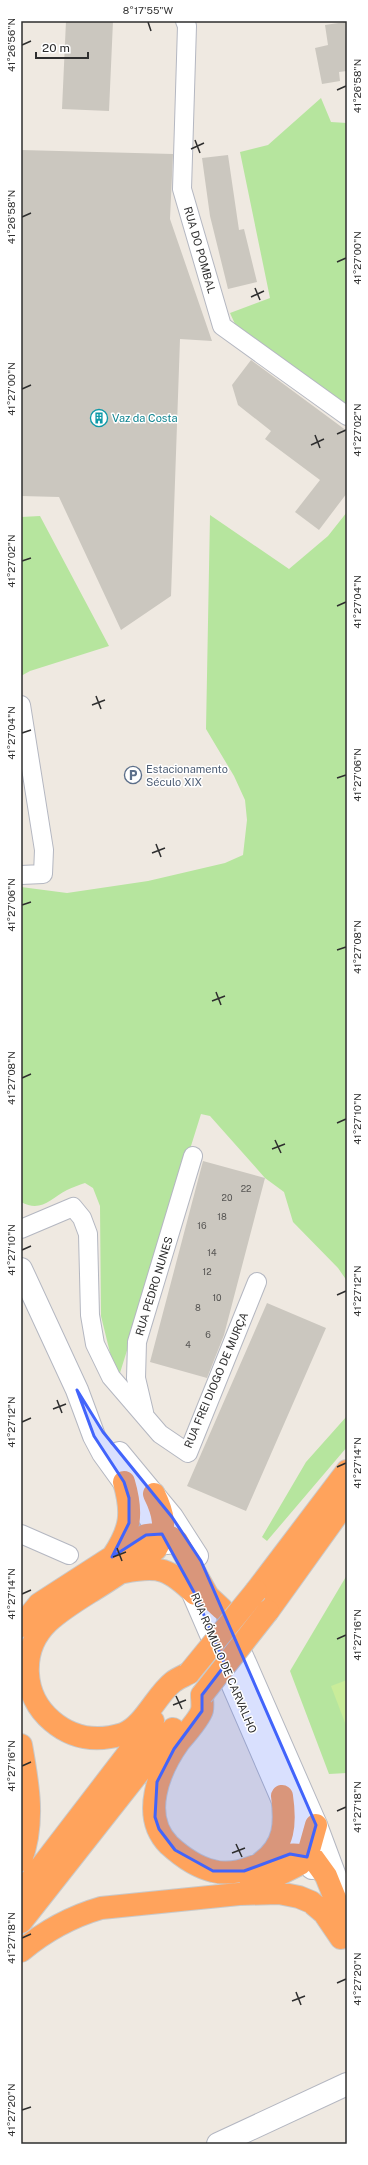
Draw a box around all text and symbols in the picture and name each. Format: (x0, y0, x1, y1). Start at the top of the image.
text: 8°17'55"W (123, 4, 174, 16)
text: 41°26'56"N (5, 18, 17, 72)
scale bar (36, 34, 88, 60)
text: 20 m (42, 41, 70, 55)
text: 41°26'58"N (351, 59, 363, 113)
text: 41°26'58"N (5, 190, 17, 244)
street label: RUA DO POMBAL (182, 205, 218, 295)
text: 41°27'00"N (351, 231, 363, 285)
text: 41°27'00"N (5, 362, 17, 416)
text: 41°27'02"N (351, 403, 363, 457)
building icon: Vaz da Costa (89, 408, 109, 428)
place label: Vaz da Costa (112, 412, 178, 424)
text: 41°27'02"N (5, 534, 17, 588)
text: 41°27'04"N (351, 575, 363, 629)
text: 41°27'04"N (5, 706, 17, 760)
text: 41°27'06"N (351, 748, 363, 802)
place label: Estacionamento Século XIX (146, 763, 228, 788)
parking icon: Estacionamento Século XIX (123, 765, 143, 785)
text: 41°27'06"N (5, 878, 17, 932)
text: 41°27'08"N (351, 920, 363, 974)
text: 41°27'08"N (5, 1051, 17, 1105)
text: 41°27'10"N (351, 1093, 363, 1145)
house number: 22 (241, 1183, 251, 1194)
house number: 20 (222, 1192, 233, 1203)
house number: 18 (217, 1211, 227, 1222)
house number: 16 (197, 1220, 207, 1231)
text: 41°27'10"N (5, 1224, 17, 1276)
street label: RUA PEDRO NUNES (133, 1235, 175, 1337)
house number: 14 (207, 1247, 217, 1258)
text: 41°27'12"N (351, 1265, 363, 1317)
house number: 12 (202, 1266, 212, 1277)
house number: 10 (212, 1292, 222, 1303)
house number: 8 (195, 1302, 201, 1313)
street label: RUA FREI DIOGO DE MURÇA (182, 1310, 251, 1450)
house number: 6 (205, 1329, 211, 1340)
house number: 4 (185, 1339, 191, 1350)
text: 41°27'12"N (5, 1396, 17, 1448)
text: 41°27'14"N (351, 1437, 363, 1489)
text: 41°27'14"N (5, 1568, 17, 1620)
street label: RUA RÓMULO DE CARVALHO (189, 1591, 260, 1735)
text: 41°27'16"N (351, 1609, 363, 1661)
text: 41°27'16"N (5, 1740, 17, 1792)
text: 41°27'18"N (351, 1781, 363, 1833)
text: 41°27'18"N (5, 1912, 17, 1964)
text: 41°27'20"N (351, 1952, 363, 2006)
text: 41°27'20"N (5, 2083, 17, 2137)

